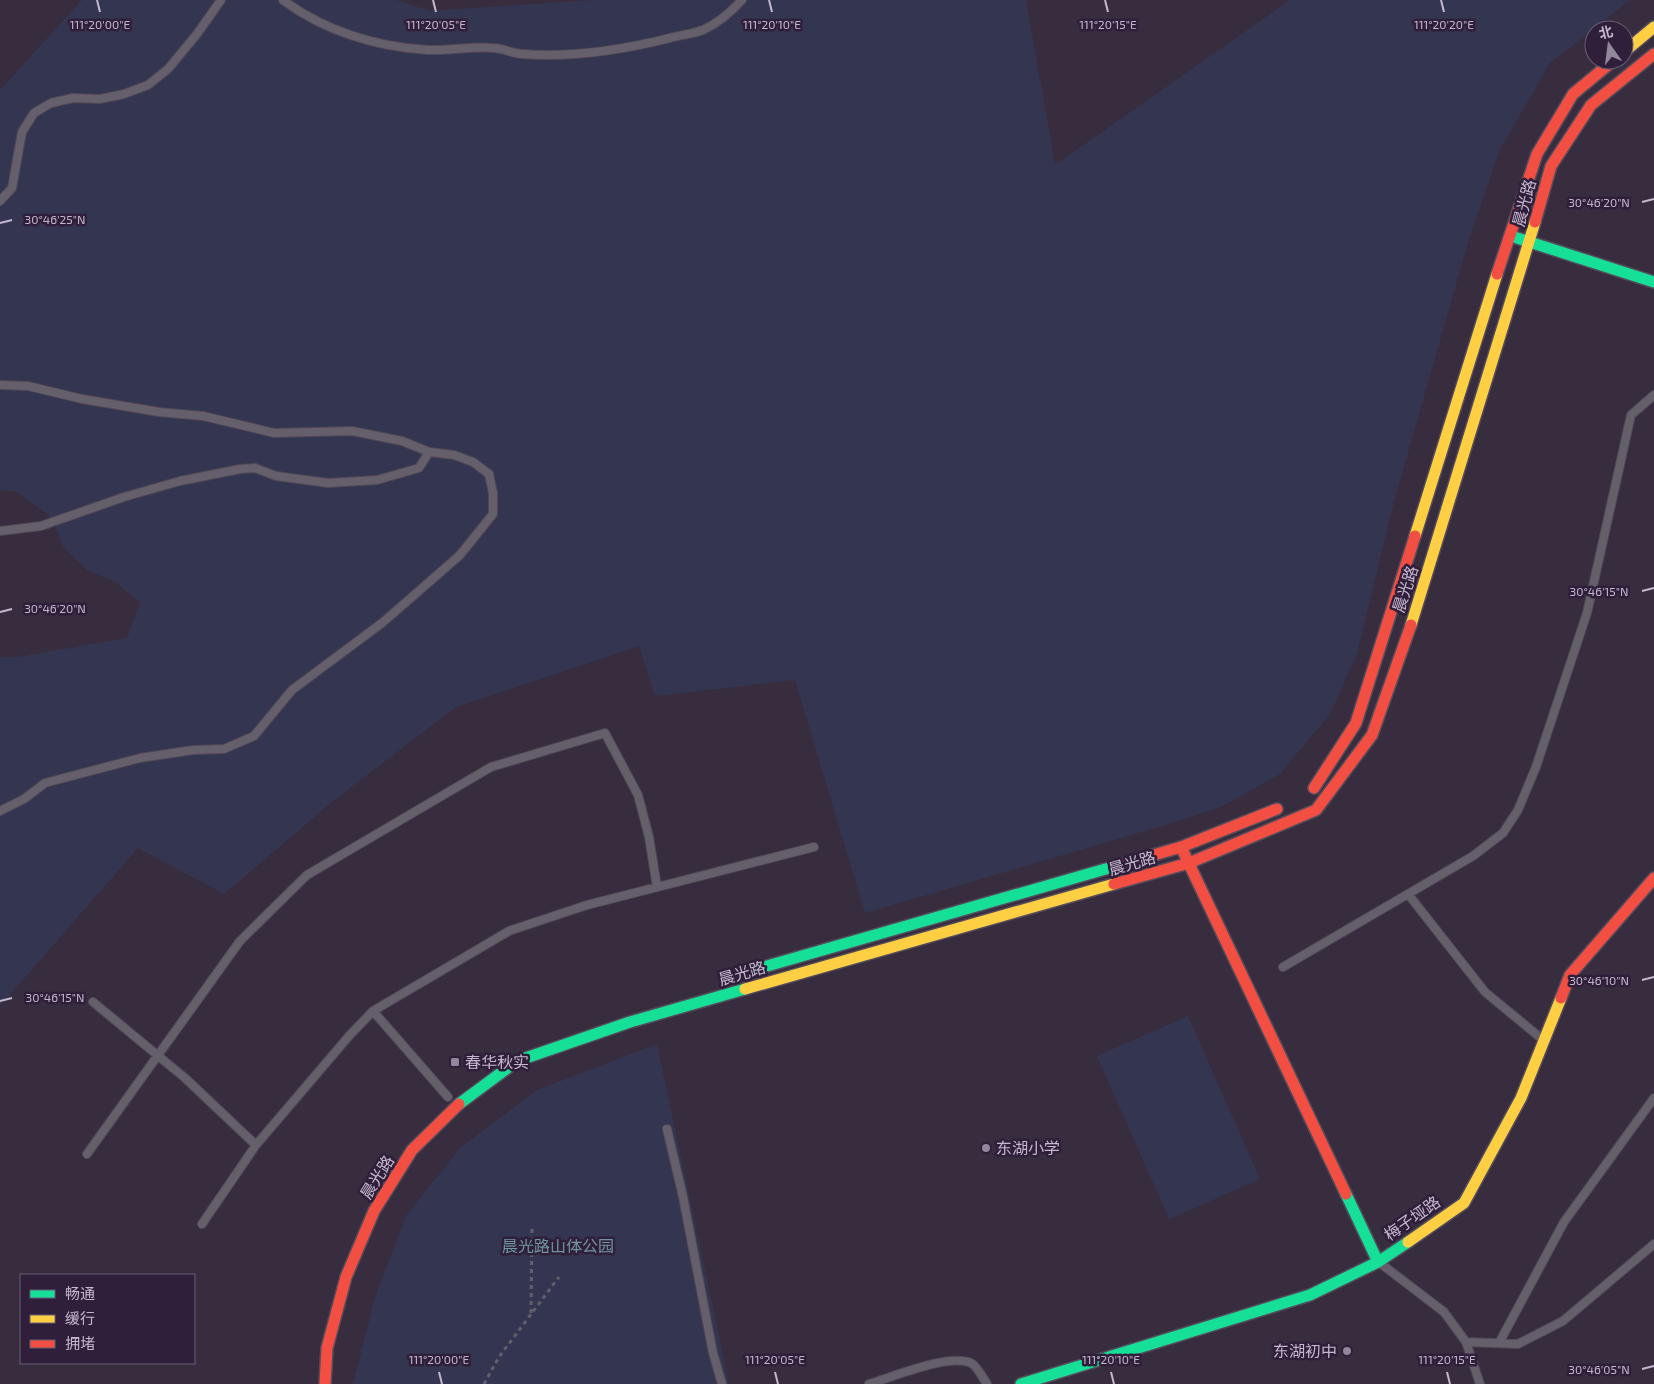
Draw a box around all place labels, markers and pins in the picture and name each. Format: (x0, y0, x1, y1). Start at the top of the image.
place label: 春华秋实 (465, 1052, 529, 1071)
marker: 春华秋实 (449, 1056, 461, 1068)
place label: 东湖小学 (996, 1138, 1060, 1157)
marker: 东湖小学 (980, 1142, 992, 1154)
place label: 东湖初中 (1273, 1341, 1337, 1360)
marker: 东湖初中 (1341, 1345, 1353, 1357)

